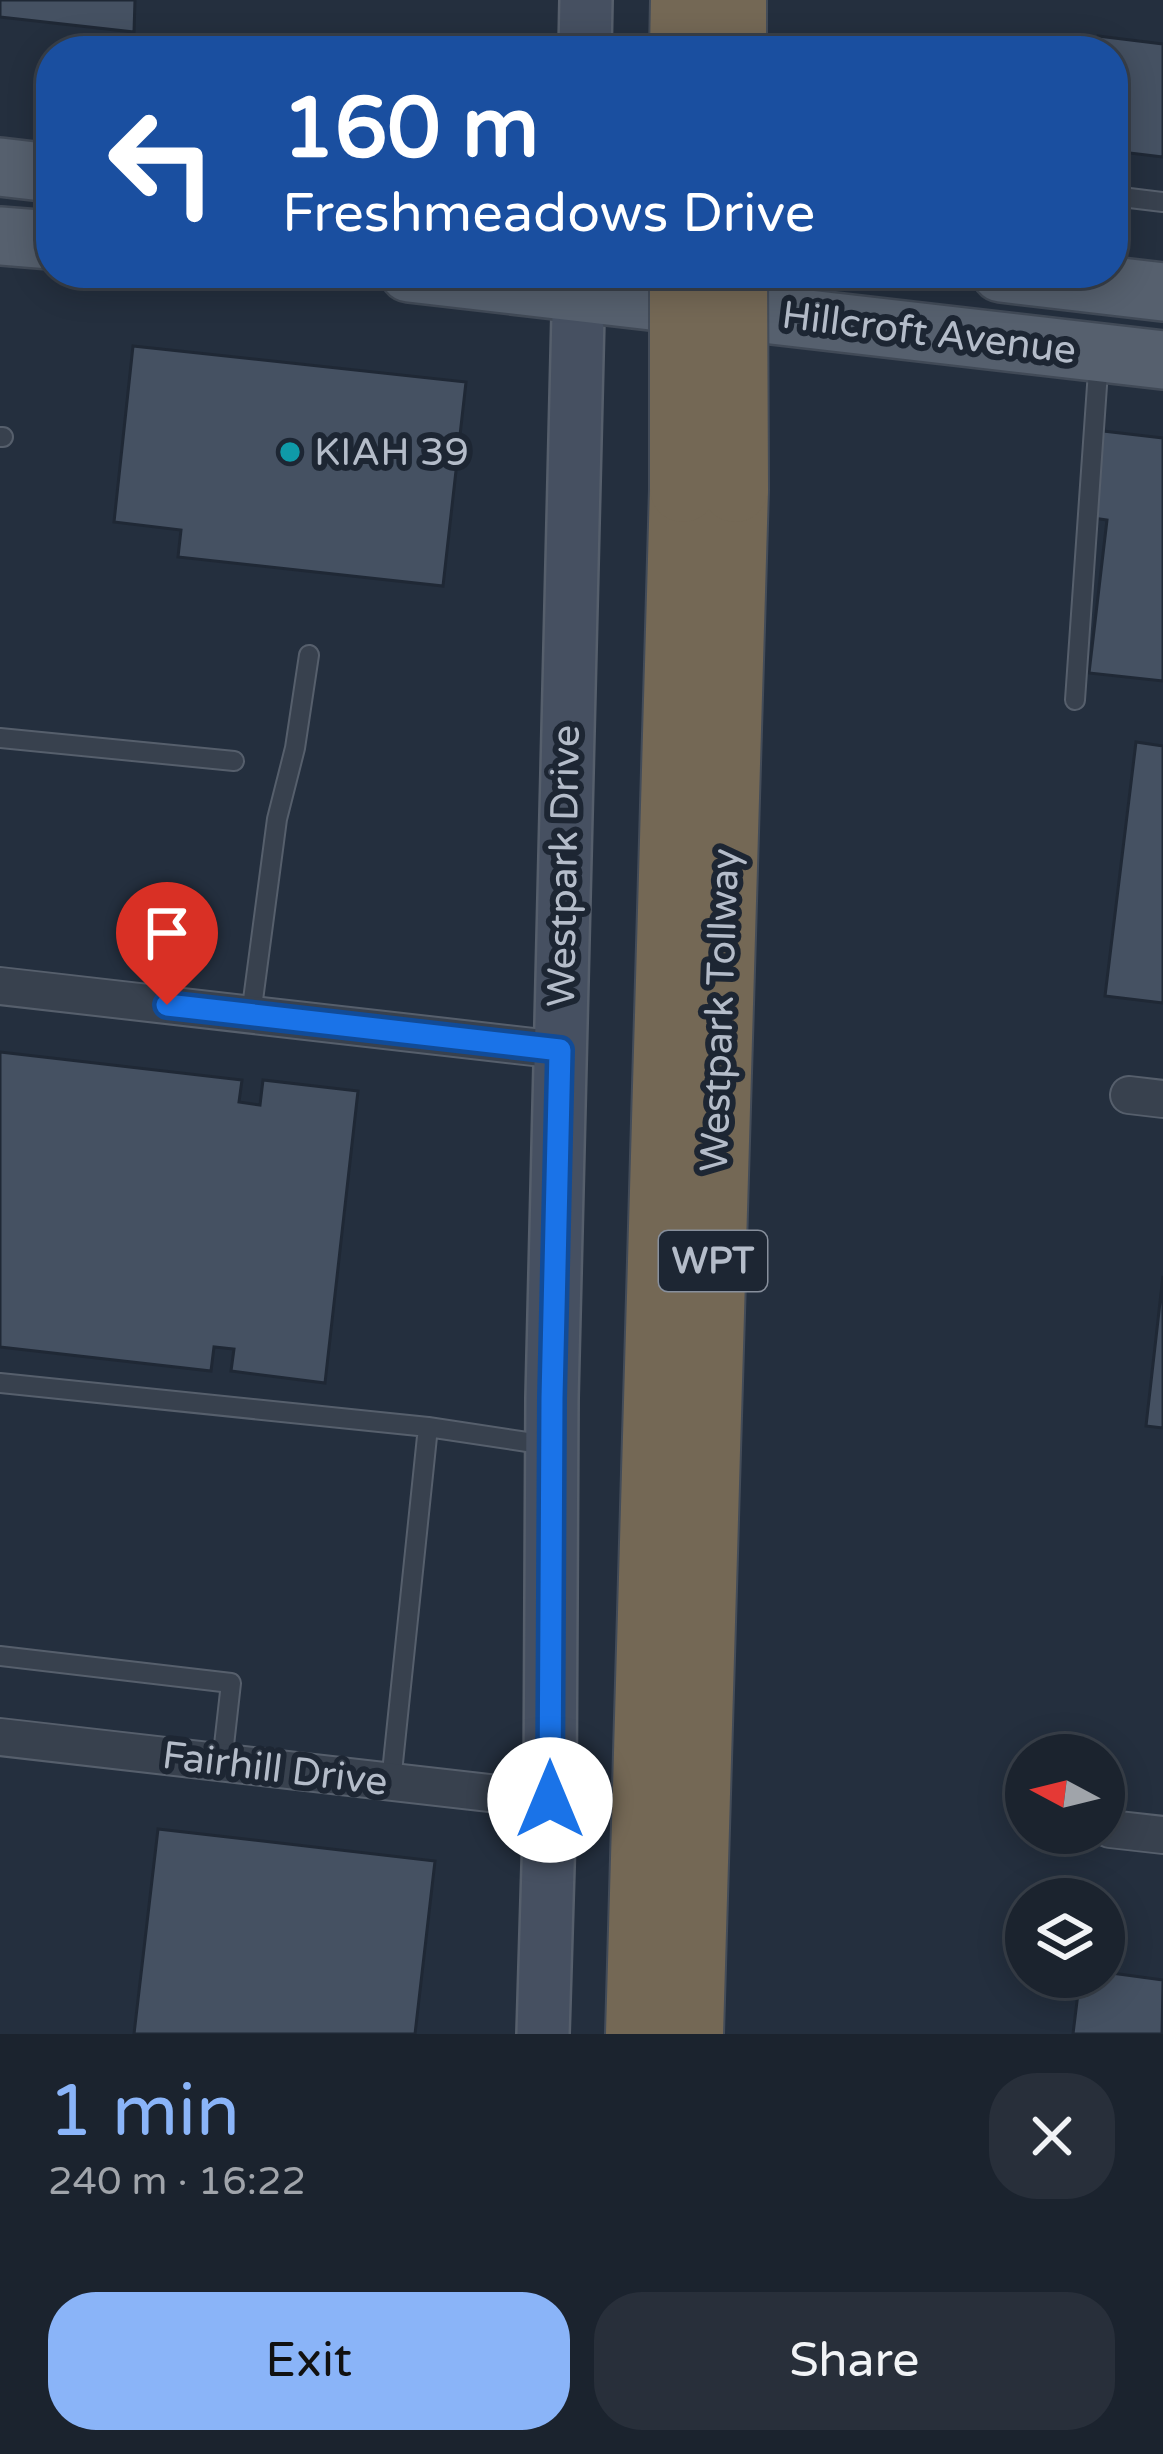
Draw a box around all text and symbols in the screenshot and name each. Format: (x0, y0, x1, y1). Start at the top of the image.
text: 160 m (282, 79, 539, 180)
icon: left (84, 84, 240, 240)
text: Freshmeadows Drive (282, 181, 815, 246)
street label: Hillcroft Avenue (779, 292, 1079, 374)
place label: KIAH 39 (314, 429, 469, 476)
marker: KIAH 39 (277, 439, 303, 465)
street label: Westpark Drive (538, 725, 590, 1007)
street label: Westpark Tollway (691, 847, 749, 1173)
pin (116, 882, 218, 1005)
icon: arrive (134, 900, 200, 966)
road number: WPT (659, 1231, 767, 1291)
street label: Fairhill Drive (160, 1732, 390, 1806)
north arrow (1005, 1734, 1125, 1854)
map controls (1005, 1734, 1125, 1998)
position arrow (487, 1737, 613, 1863)
button: layers (1005, 1878, 1125, 1998)
text: 1 min (48, 2069, 240, 2156)
button: close (989, 2073, 1115, 2199)
text: 240 m · 16:22 (48, 2158, 306, 2205)
button: Exit (48, 2292, 570, 2430)
button: Share (594, 2292, 1115, 2430)

